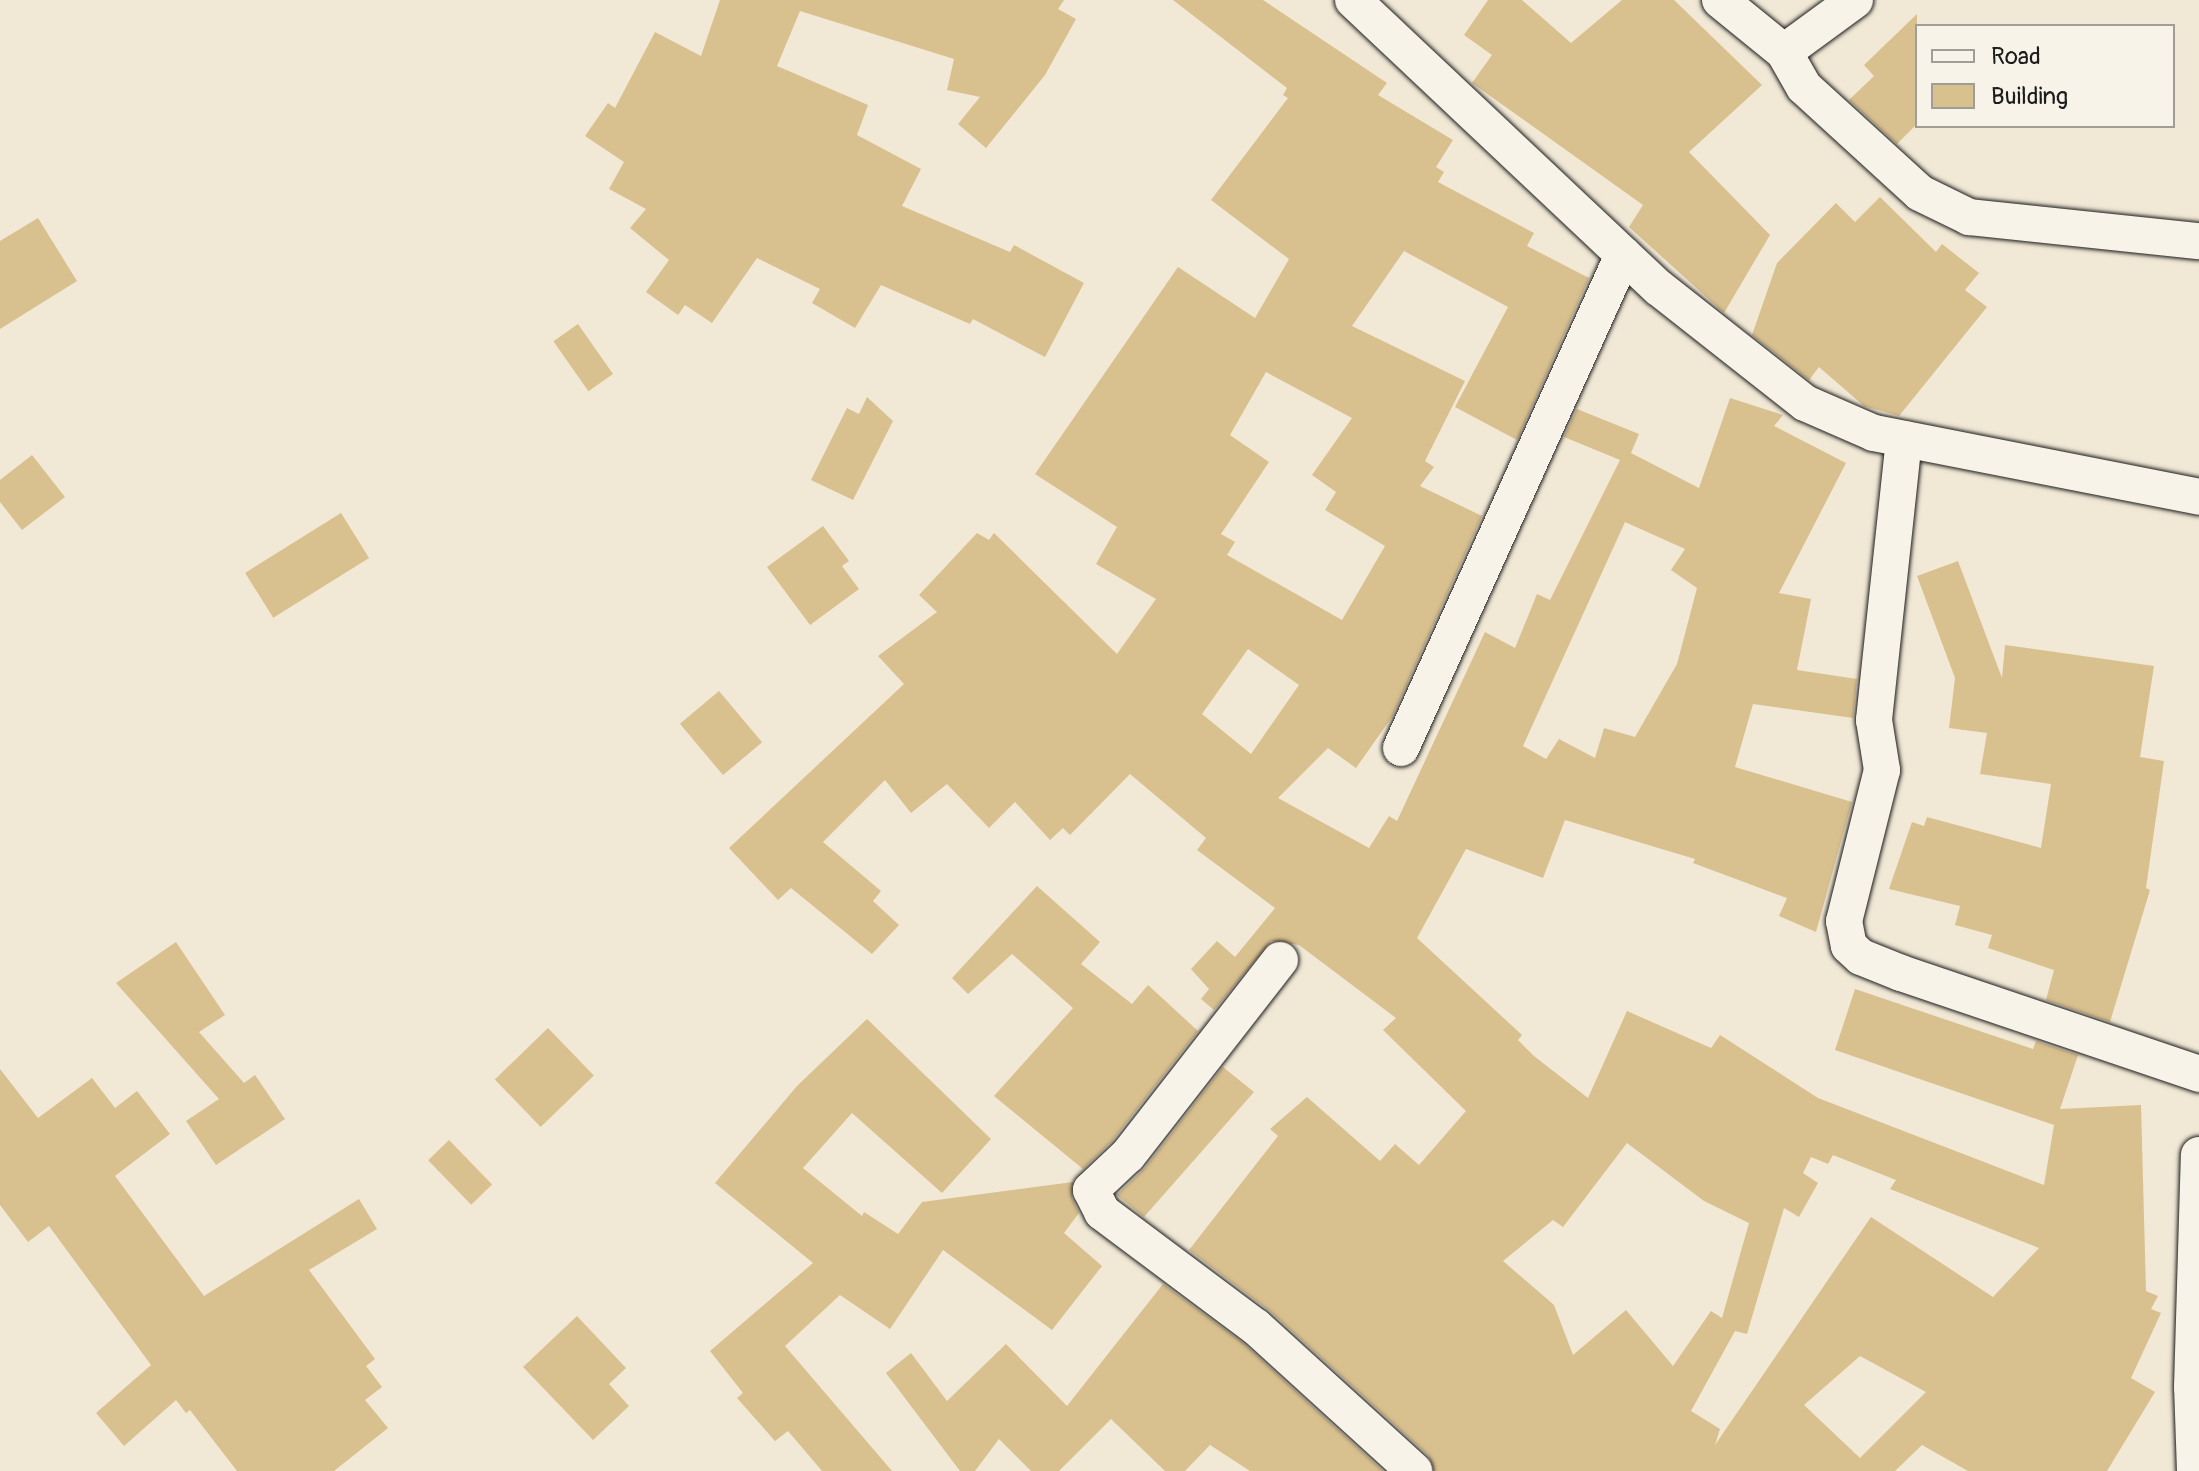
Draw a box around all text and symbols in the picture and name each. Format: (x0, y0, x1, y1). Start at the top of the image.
legend (1915, 24, 2175, 128)
text: Road (1991, 42, 2041, 71)
text: Building (1991, 82, 2068, 111)

